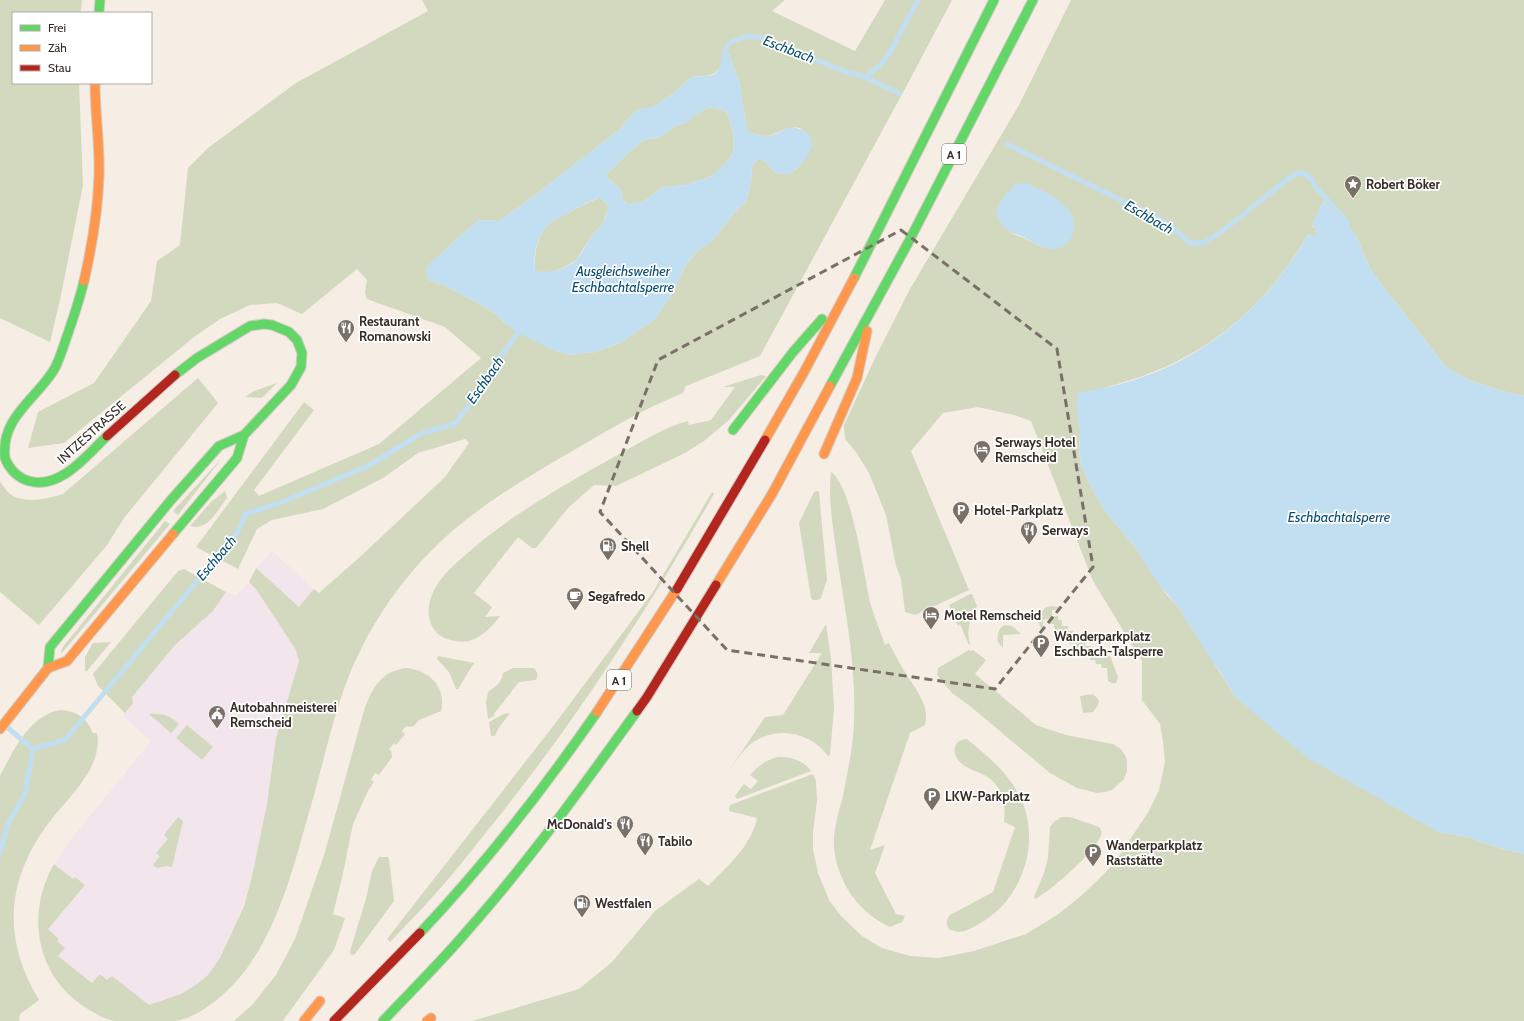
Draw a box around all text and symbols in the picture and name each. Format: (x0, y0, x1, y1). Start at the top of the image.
legend (12, 12, 152, 84)
text: Frei (48, 20, 66, 35)
water label: Eschbach (761, 31, 817, 67)
text: Zäh (48, 40, 67, 55)
text: Stau (48, 60, 71, 75)
road number: A 1 (942, 144, 966, 164)
place icon: Robert Böker (1343, 174, 1363, 199)
place label: Robert Böker (1366, 176, 1440, 192)
water label: Eschbach (1121, 196, 1177, 238)
water label: Ausgleichsweiher Eschbachtalsperre (572, 262, 675, 296)
place label: Restaurant Romanowski (359, 313, 431, 344)
restaurant icon: Restaurant Romanowski (336, 318, 356, 343)
water label: Eschbach (462, 353, 508, 407)
street label: INTZESTRASSE (54, 397, 128, 467)
place label: Serways Hotel Remscheid (995, 434, 1076, 465)
hotel icon: Serways Hotel Remscheid (972, 439, 992, 464)
parking icon: Hotel-Parkplatz (951, 500, 971, 525)
place label: Hotel-Parkplatz (974, 502, 1063, 518)
water label: Eschbachtalsperre (1288, 508, 1391, 526)
restaurant icon: Serways (1019, 520, 1039, 545)
place label: Serways (1042, 522, 1089, 538)
water label: Eschbach (192, 532, 240, 584)
fuel station icon: Shell (598, 536, 618, 561)
place label: Shell (621, 538, 650, 554)
cafe icon: Segafredo (565, 586, 585, 611)
place label: Segafredo (588, 588, 646, 604)
hotel icon: Motel Remscheid (921, 605, 941, 630)
place label: Motel Remscheid (944, 607, 1041, 623)
place label: Wanderparkplatz Eschbach-Talsperre (1054, 628, 1163, 659)
parking icon: Wanderparkplatz Eschbach-Talsperre (1031, 633, 1051, 658)
road number: A 1 (607, 670, 631, 690)
place label: Autobahnmeisterei Remscheid (230, 699, 337, 730)
public building icon: Autobahnmeisterei Remscheid (207, 704, 227, 729)
parking icon: LKW-Parkplatz (922, 786, 942, 811)
place label: LKW-Parkplatz (945, 788, 1030, 804)
restaurant icon: McDonald's (615, 814, 635, 839)
place label: McDonald's (547, 816, 612, 832)
restaurant icon: Tabilo (635, 831, 655, 856)
place label: Tabilo (658, 833, 693, 849)
place label: Wanderparkplatz Raststätte (1106, 837, 1202, 868)
parking icon: Wanderparkplatz Raststätte (1083, 842, 1103, 867)
fuel station icon: Westfalen (572, 893, 592, 918)
place label: Westfalen (595, 895, 652, 911)

